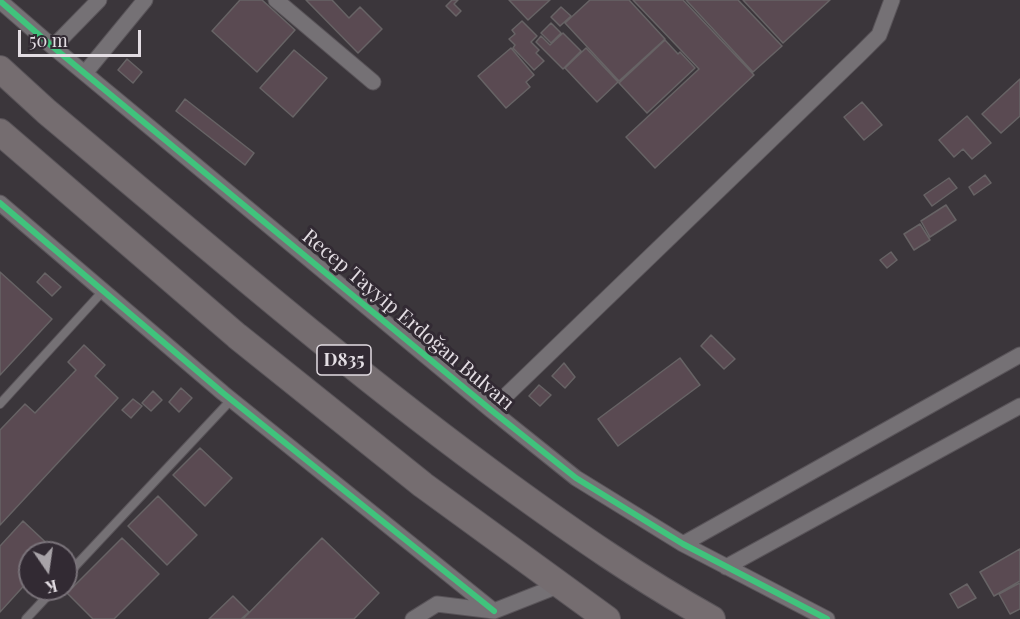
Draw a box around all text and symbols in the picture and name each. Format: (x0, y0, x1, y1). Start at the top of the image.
scale bar (21, 18, 144, 56)
text: 50 m (29, 28, 68, 52)
street label: Recep Tayyip Erdoğan Bulvarı (297, 224, 519, 416)
road number: D835 (317, 345, 371, 375)
north arrow (18, 541, 78, 601)
text: K (44, 576, 60, 599)

